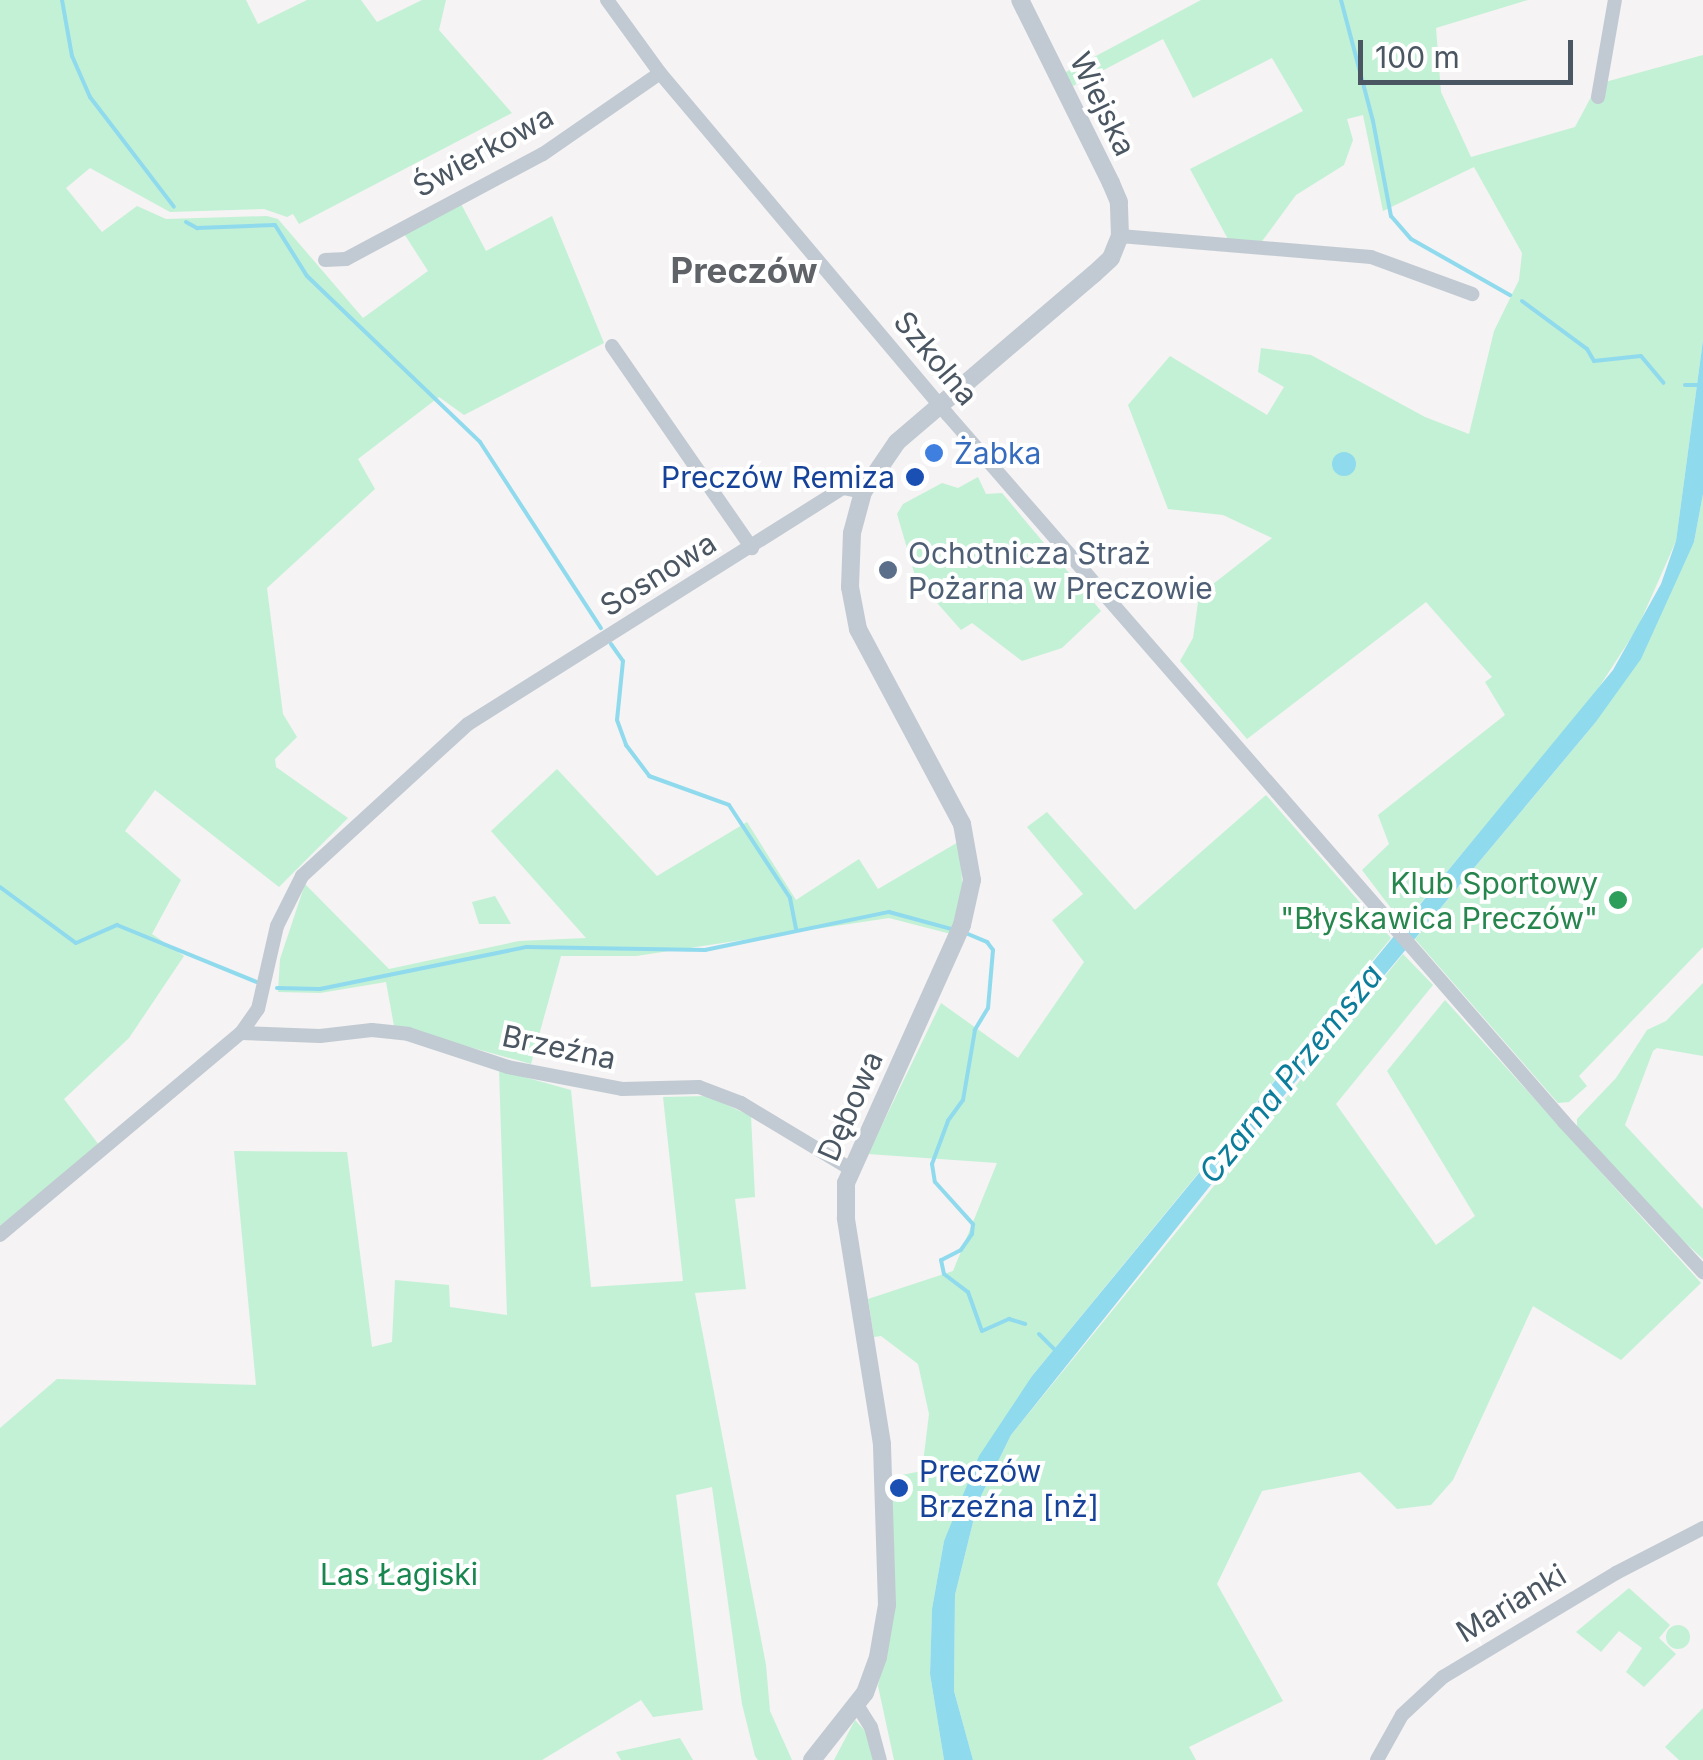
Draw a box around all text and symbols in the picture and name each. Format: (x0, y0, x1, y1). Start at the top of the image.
scale bar (1363, 20, 1578, 82)
text: 100 m (1375, 39, 1460, 75)
street label: Wiejska (1063, 46, 1143, 162)
street label: Świerkowa (407, 98, 559, 204)
district label: Preczów (671, 249, 817, 291)
street label: Szkolna (886, 304, 986, 412)
place label: Żabka (954, 435, 1041, 471)
marker: Żabka (923, 442, 945, 464)
place label: Preczów Remiza (661, 459, 895, 495)
marker: Preczów Remiza (904, 466, 926, 488)
street label: Sosnowa (593, 524, 723, 624)
place label: Ochotnicza Straż Pożarna w Preczowie (908, 535, 1213, 606)
marker: Ochotnicza Straż Pożarna w Preczowie (877, 559, 899, 581)
place label: Klub Sportowy "Błyskawica Preczów" (1280, 865, 1598, 936)
marker: Klub Sportowy "Błyskawica Preczów" (1607, 889, 1629, 911)
water label: Czarna Przemsza (1191, 957, 1391, 1191)
street label: Brzeźna (499, 1017, 619, 1077)
street label: Dębowa (810, 1046, 890, 1166)
place label: Preczów Brzeźna [nż] (919, 1453, 1099, 1524)
marker: Preczów Brzeźna [nż] (888, 1477, 910, 1499)
park label: Las Łagiski (320, 1556, 478, 1592)
street label: Marianki (1450, 1556, 1572, 1650)

